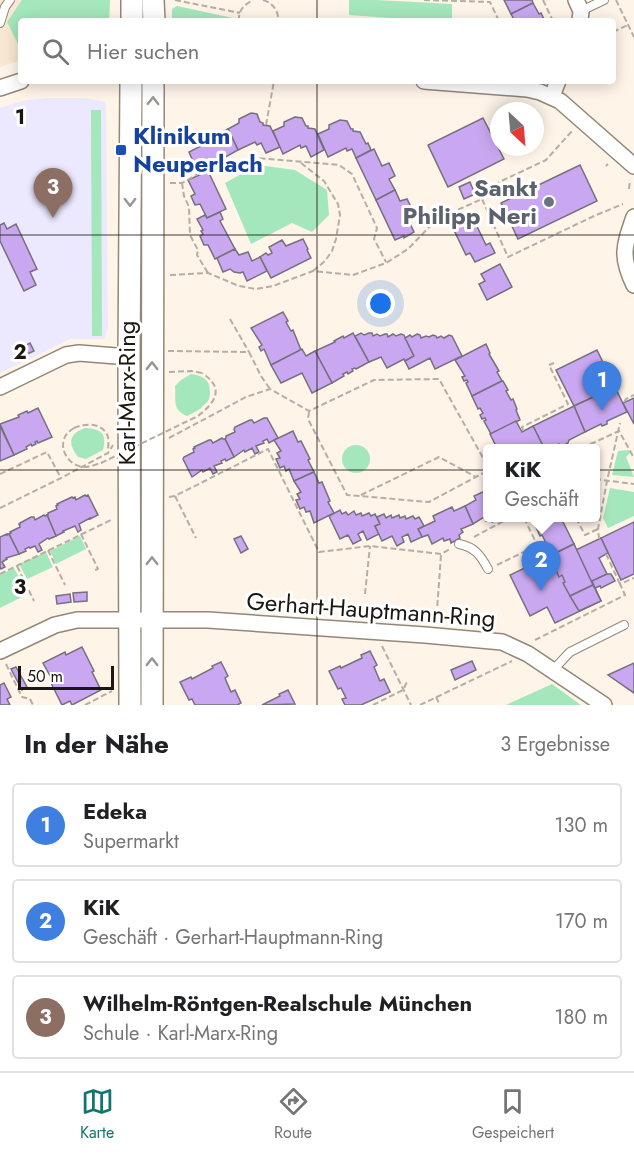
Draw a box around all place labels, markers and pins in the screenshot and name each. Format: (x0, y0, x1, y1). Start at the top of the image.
place label: Klinikum Neuperlach (133, 118, 263, 181)
marker: Klinikum Neuperlach (114, 143, 128, 157)
pin: 3 (34, 168, 72, 218)
place label: Sankt Philipp Neri (403, 170, 537, 233)
marker: Sankt Philipp Neri (542, 195, 556, 209)
pin: 1 (582, 362, 622, 411)
pin: 2 (522, 542, 560, 591)

